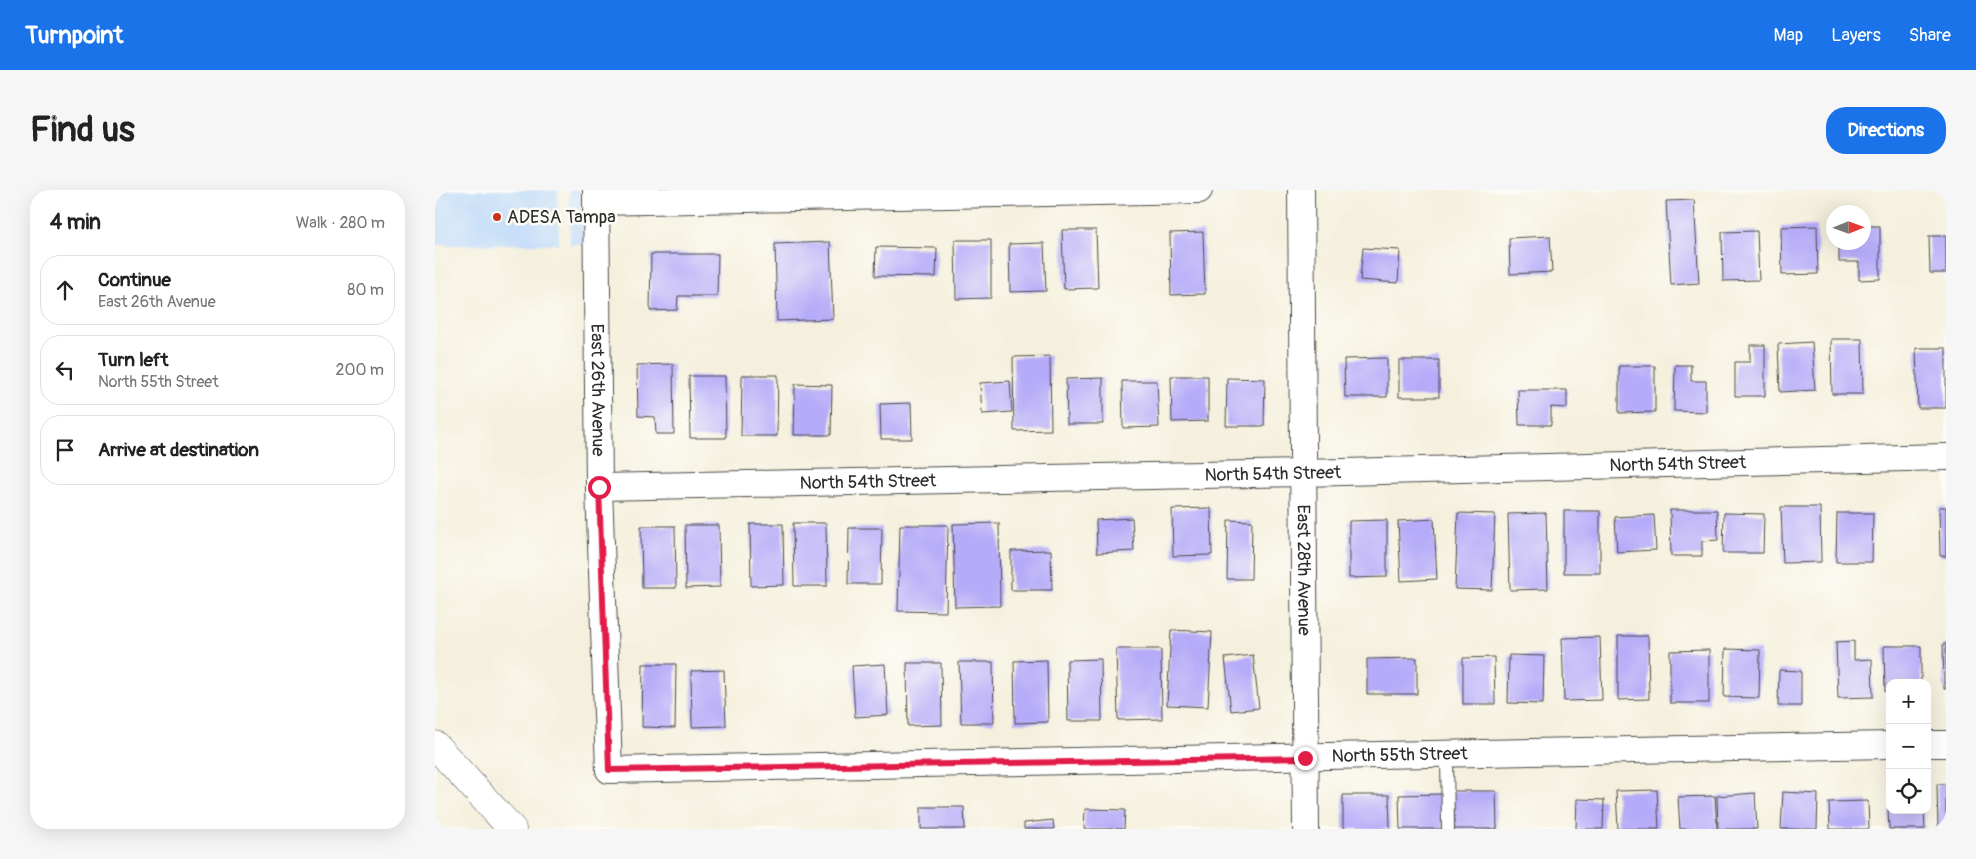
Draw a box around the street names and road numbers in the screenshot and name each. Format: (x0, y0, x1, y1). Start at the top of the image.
street label: East 26th Avenue (585, 324, 610, 456)
street label: North 54th Street (1609, 451, 1747, 477)
street label: North 54th Street (1204, 461, 1342, 487)
street label: North 54th Street (799, 469, 937, 495)
street label: East 28th Avenue (1291, 504, 1315, 636)
street label: North 55th Street (1331, 742, 1469, 768)

